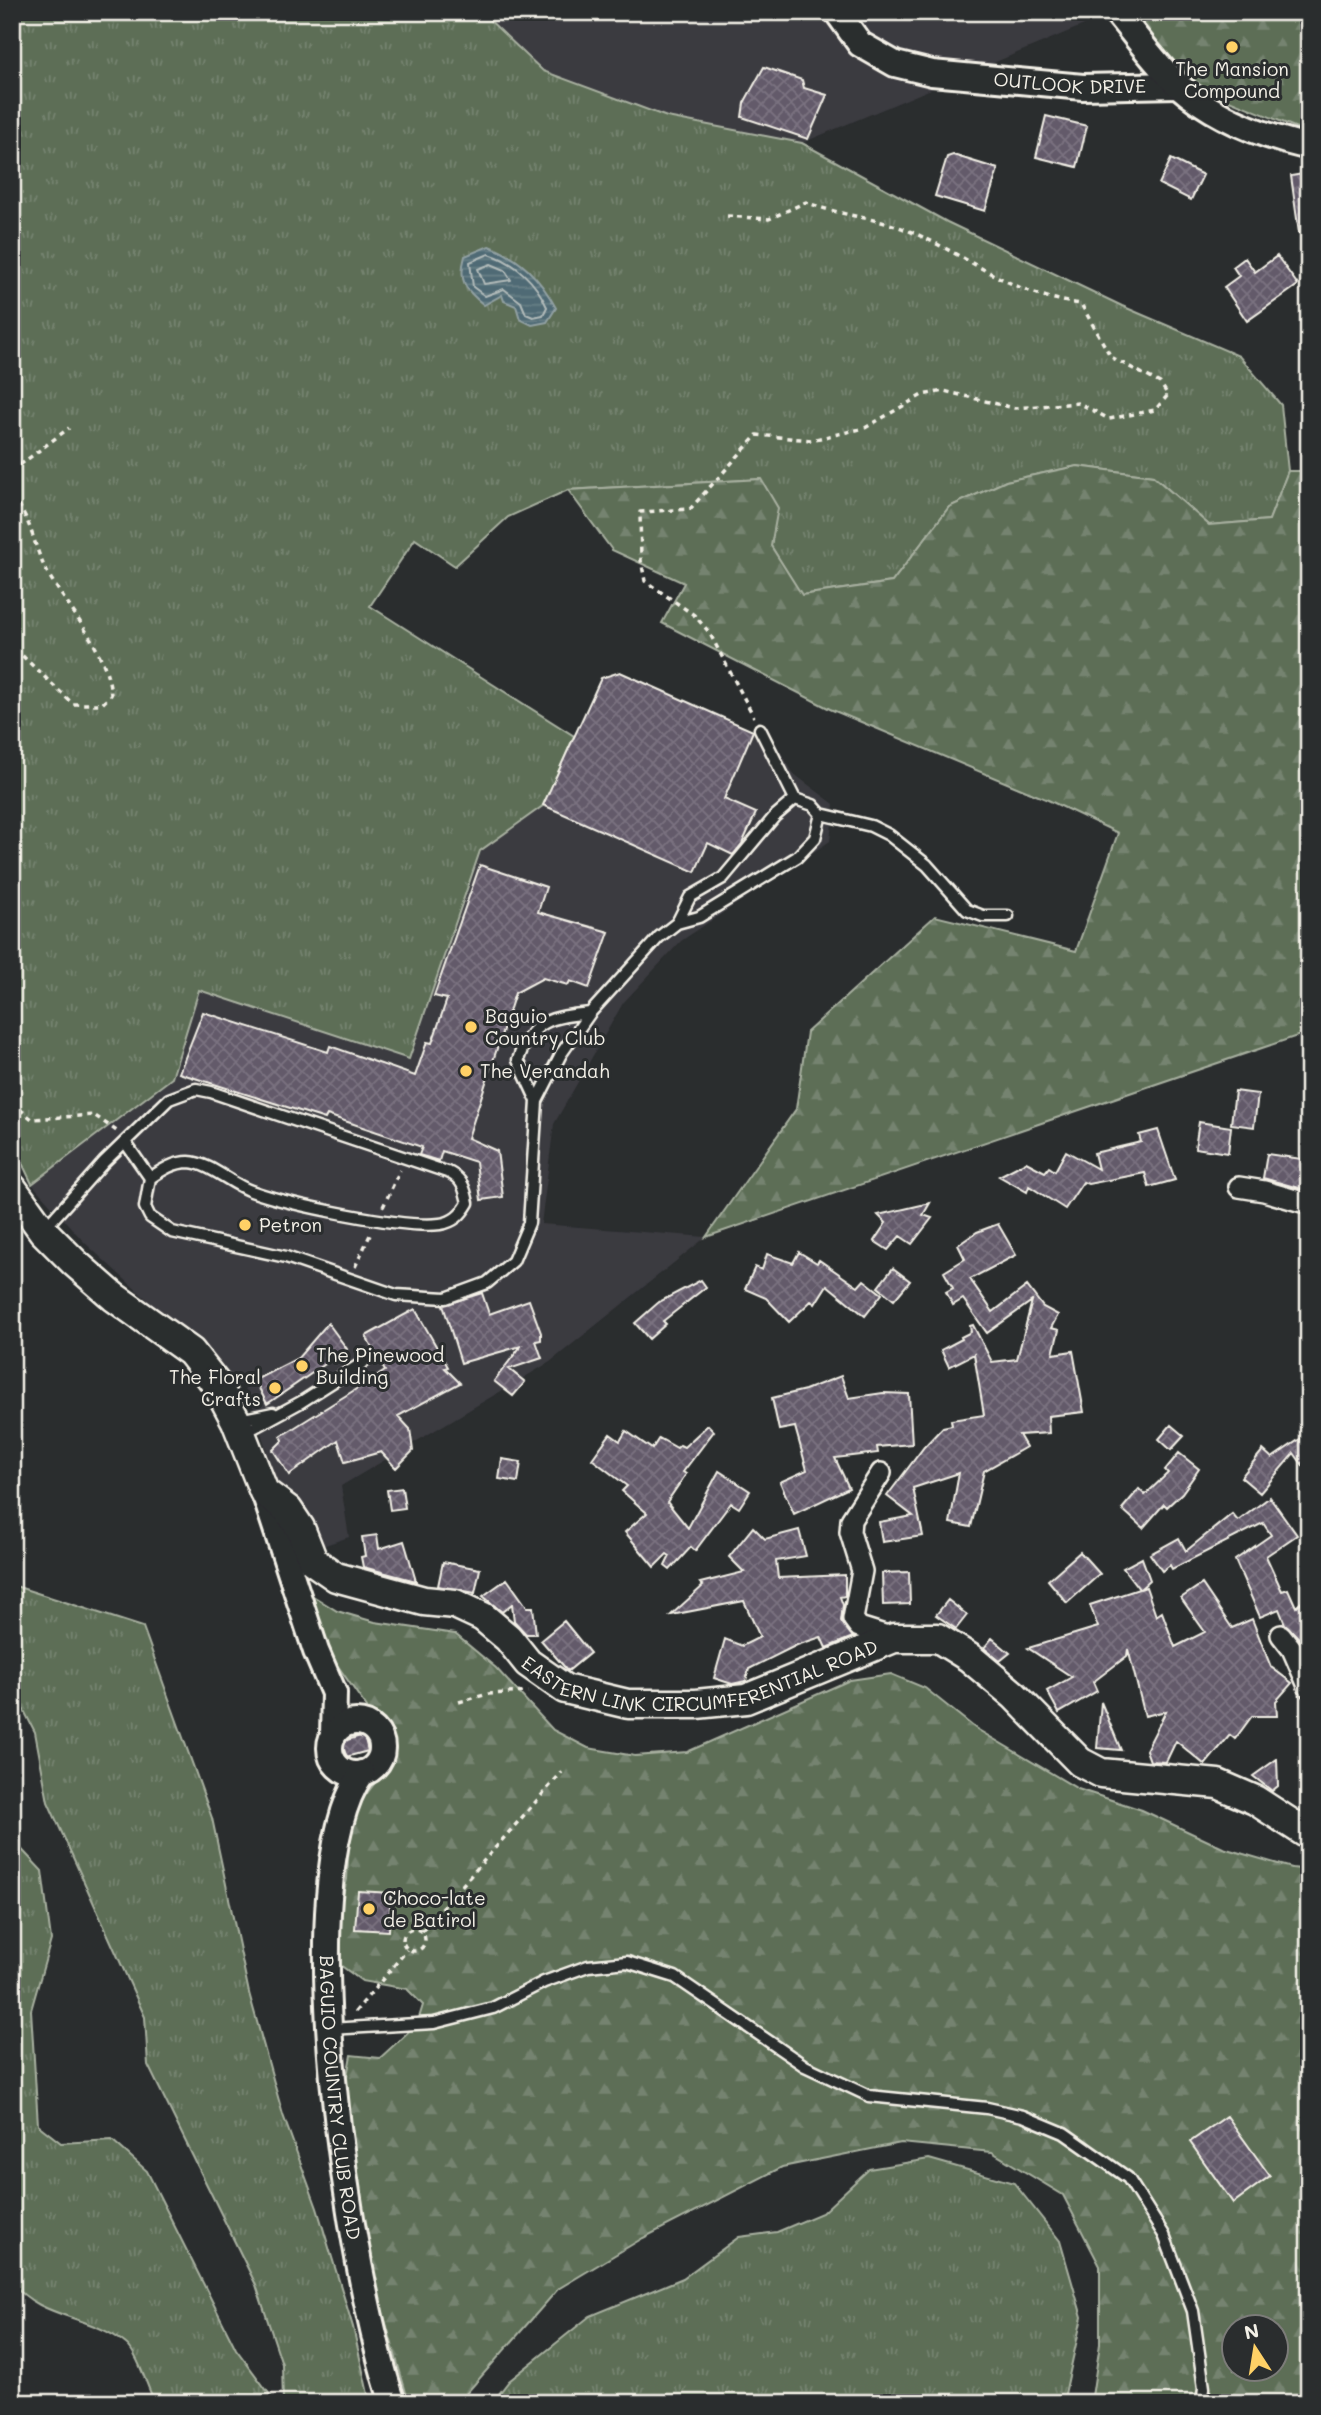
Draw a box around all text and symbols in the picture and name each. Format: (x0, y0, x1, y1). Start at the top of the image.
marker: The Mansion Compound (1224, 39, 1240, 55)
place label: The Mansion Compound (1175, 56, 1289, 103)
street label: OUTLOOK DRIVE (992, 66, 1146, 99)
place label: Baguio Country Club (485, 1003, 605, 1050)
marker: Baguio Country Club (463, 1019, 479, 1035)
place label: The Verandah (480, 1058, 610, 1083)
marker: The Verandah (458, 1063, 474, 1079)
place label: Petron (259, 1212, 322, 1237)
marker: Petron (237, 1217, 253, 1233)
place label: The Pinewood Building (316, 1342, 444, 1389)
marker: The Pinewood Building (294, 1358, 310, 1374)
place label: The Floral Crafts (169, 1364, 261, 1411)
marker: The Floral Crafts (267, 1380, 283, 1396)
street label: EASTERN LINK CIRCUMFERENTIAL ROAD (515, 1629, 889, 1665)
text: EASTERN LINK CIRCUMFERENTIAL ROAD (517, 1633, 881, 1717)
place label: Choco-late de Batirol (383, 1885, 486, 1932)
marker: Choco-late de Batirol (361, 1901, 377, 1917)
street label: BAGUIO COUNTRY CLUB ROAD (315, 1955, 367, 2242)
north arrow (1220, 2314, 1290, 2384)
text: N (1242, 2317, 1261, 2345)

